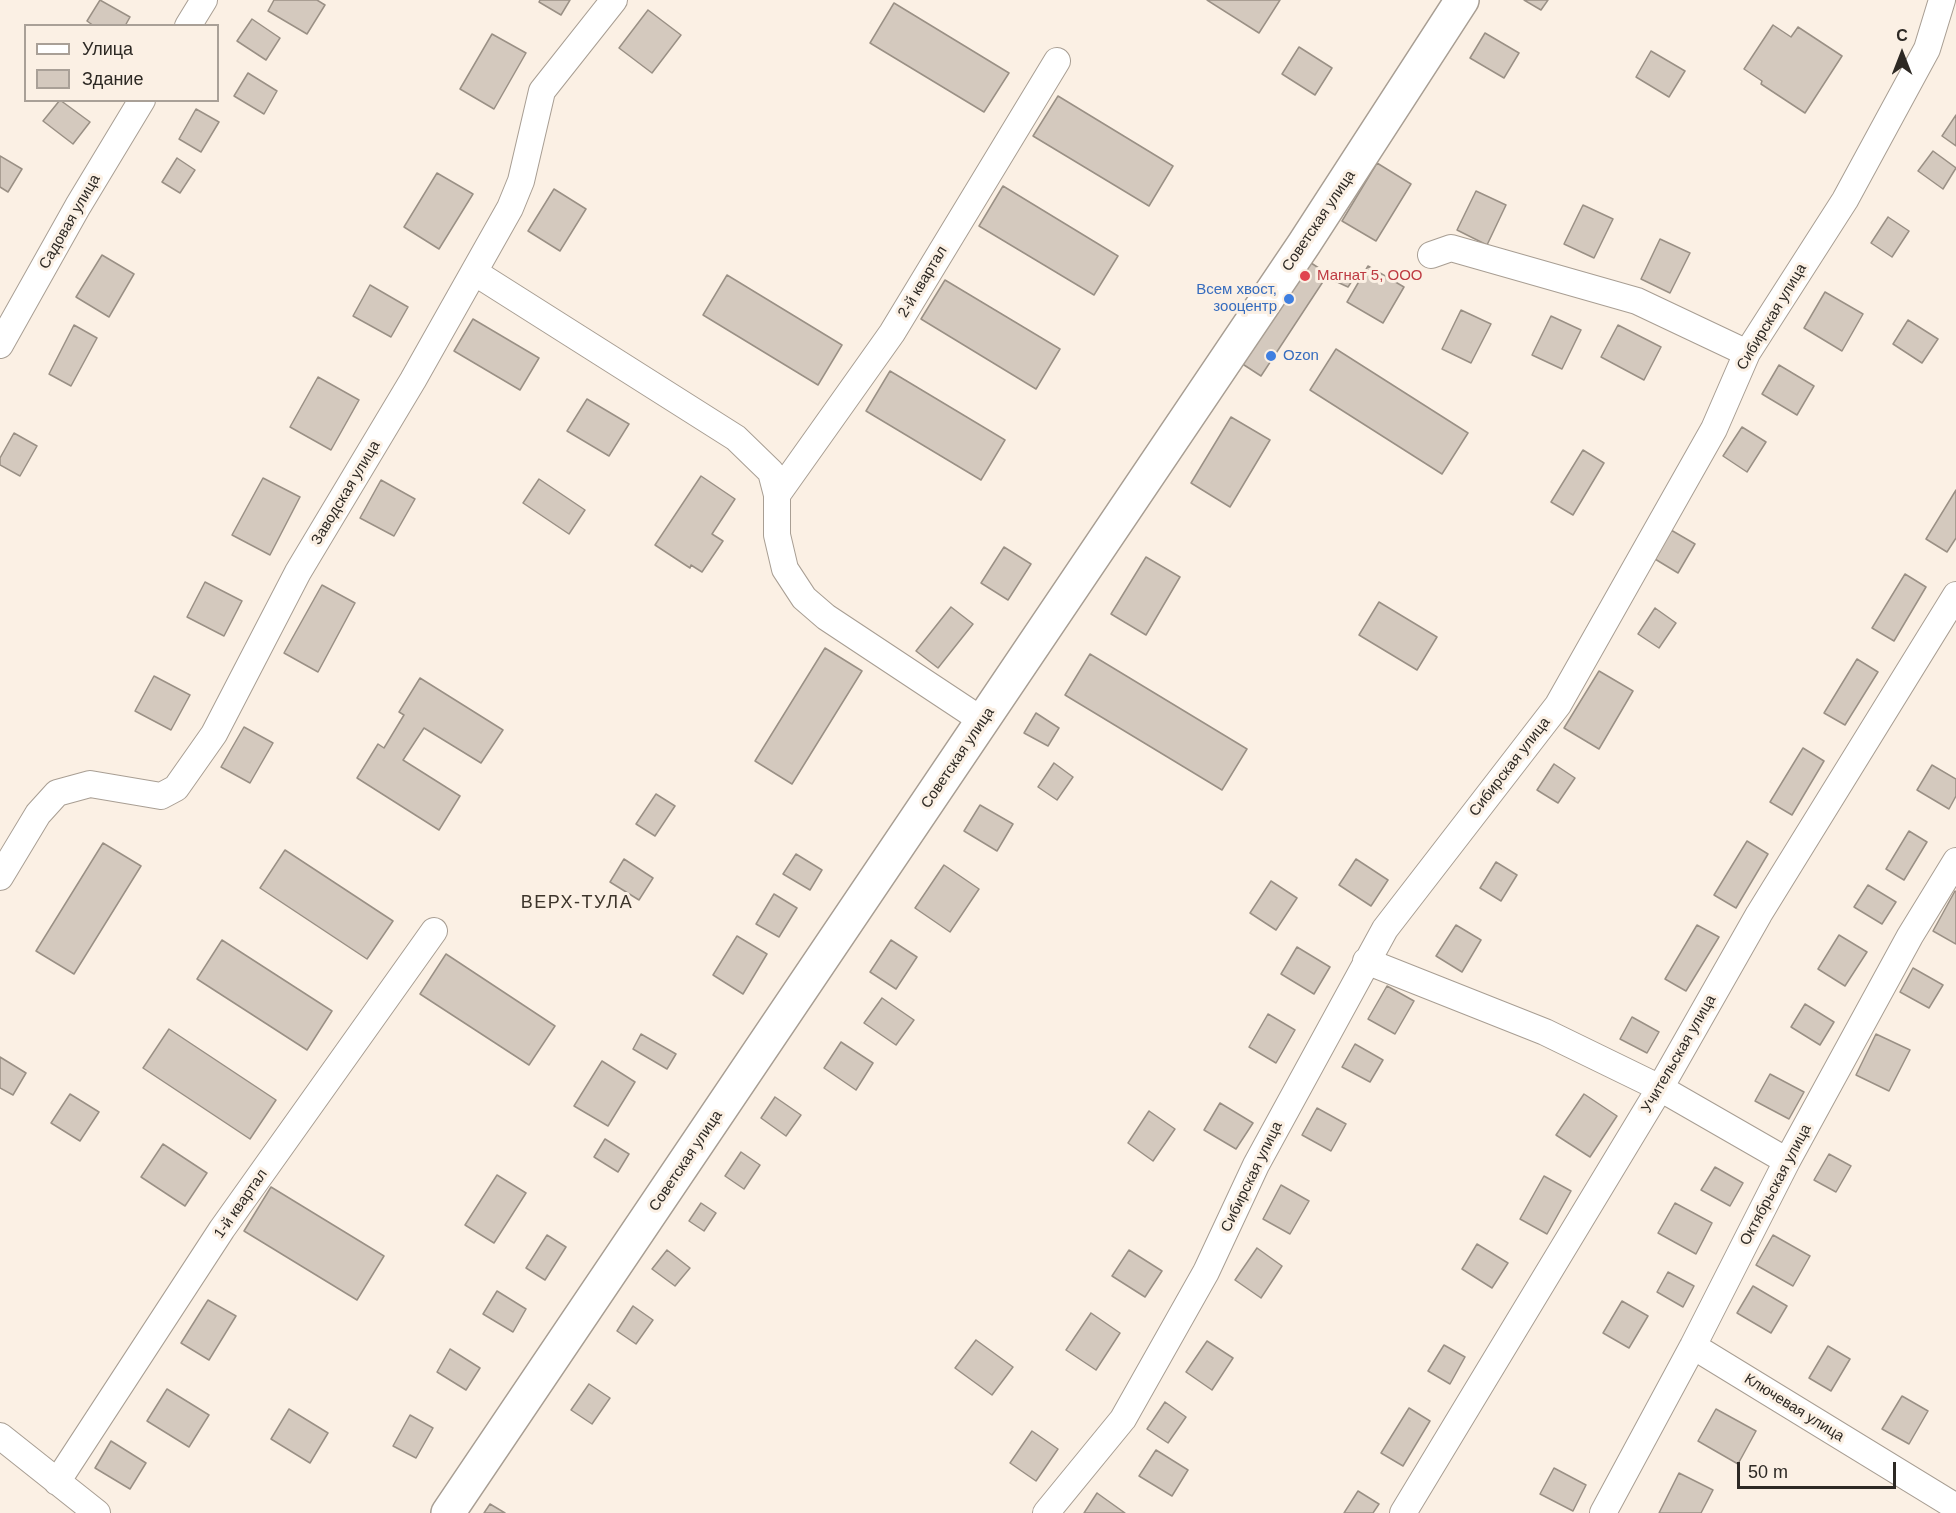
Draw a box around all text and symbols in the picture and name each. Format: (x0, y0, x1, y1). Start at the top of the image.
legend (24, 24, 219, 102)
north arrow (1872, 24, 1932, 84)
text: С (1896, 27, 1908, 44)
text: Улица (82, 39, 133, 59)
text: Здание (82, 69, 143, 89)
street label: Советская улица (1279, 167, 1359, 275)
street label: Садовая улица (36, 172, 104, 272)
street label: 2-й квартал (895, 243, 951, 321)
street label: Сибирская улица (1733, 261, 1811, 373)
place label: Магнат 5, ООО (1317, 267, 1422, 285)
marker: Магнат 5, ООО (1298, 269, 1312, 283)
place label: Всем хвост, зооцентр (1196, 281, 1277, 316)
marker: Всем хвост, зооцентр (1282, 292, 1296, 306)
place label: Ozon (1283, 347, 1319, 365)
marker: Ozon (1264, 349, 1278, 363)
street label: Заводская улица (308, 438, 384, 548)
street label: Советская улица (918, 704, 998, 812)
street label: Сибирская улица (1466, 714, 1554, 820)
district label: ВЕРХ-ТУЛА (521, 892, 633, 914)
street label: Учительская улица (1638, 992, 1720, 1116)
street label: Советская улица (646, 1107, 726, 1215)
street label: Сибирская улица (1217, 1119, 1287, 1235)
street label: Октябрьская улица (1737, 1121, 1815, 1249)
street label: 1-й квартал (211, 1166, 271, 1242)
street label: Ключевая улица (1741, 1370, 1847, 1446)
scale bar (1740, 1450, 1899, 1488)
text: 50 m (1748, 1462, 1788, 1482)

